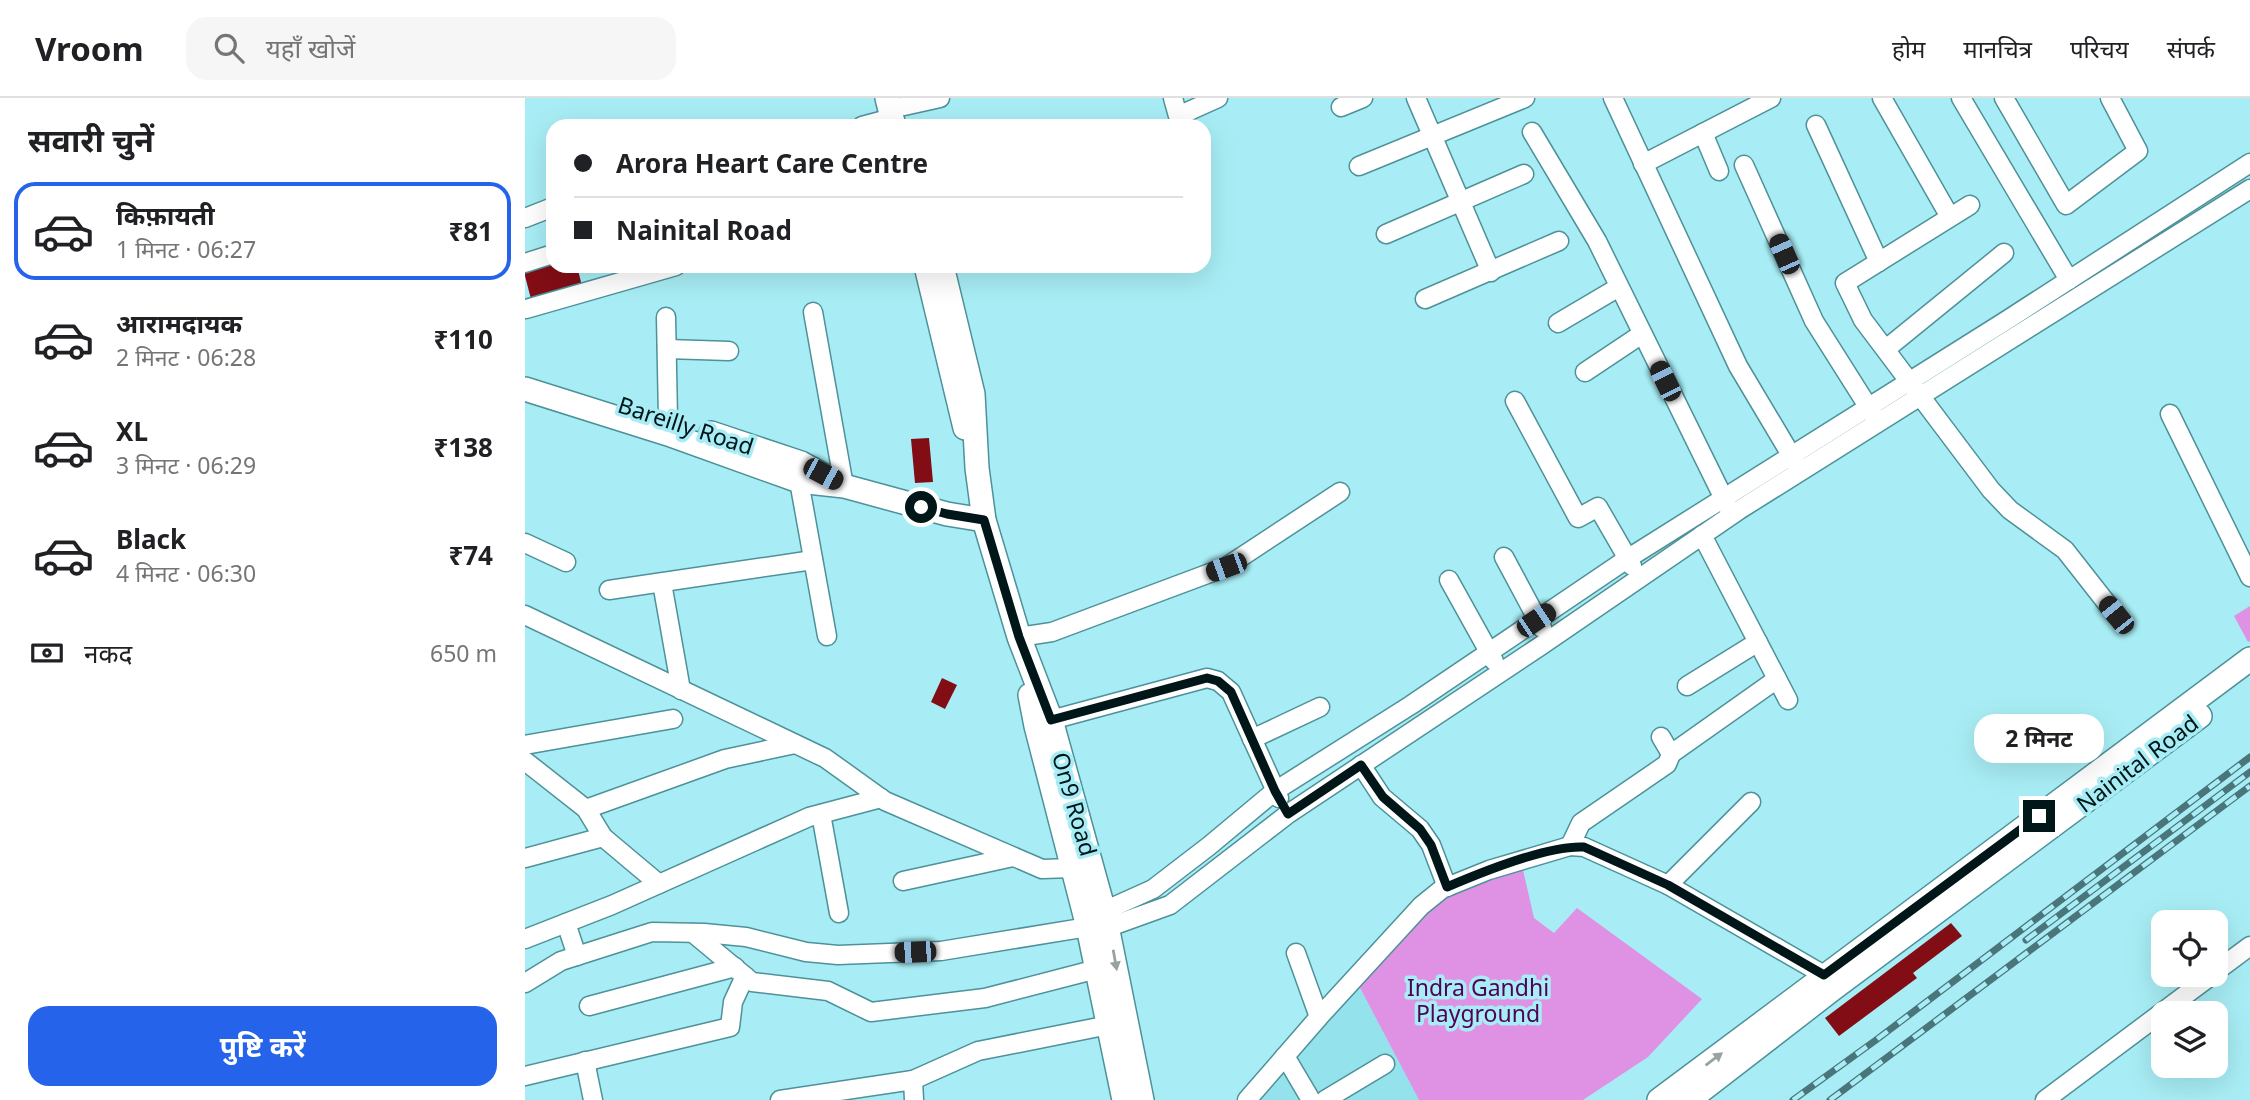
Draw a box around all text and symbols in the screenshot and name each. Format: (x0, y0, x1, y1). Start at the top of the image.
search box (186, 17, 676, 80)
text: Vroom (35, 26, 144, 71)
icon: search (210, 29, 248, 67)
text: यहाँ खोजें (266, 30, 355, 66)
text: होम (1892, 32, 1925, 65)
text: मानचित्र (1963, 32, 2032, 65)
text: परिचय (2070, 32, 2129, 65)
text: संपर्क (2167, 32, 2215, 65)
text: सवारी चुनें (28, 118, 154, 161)
text: Arora Heart Care Centre (616, 145, 928, 181)
text: किफ़ायती (116, 197, 215, 233)
icon: car (32, 200, 95, 263)
text: Nainital Road (616, 212, 792, 248)
text: ₹81 (448, 213, 493, 249)
car (1766, 231, 1803, 277)
text: 1 मिनट · 06:27 (116, 233, 256, 265)
text: आरामदायक (116, 305, 242, 341)
icon: car (32, 308, 95, 371)
text: ₹110 (434, 321, 493, 357)
text: 2 मिनट · 06:28 (116, 341, 256, 373)
car (1647, 358, 1684, 404)
street label: Bareilly Road (614, 388, 758, 462)
text: XL (116, 413, 148, 449)
icon: car (32, 416, 95, 479)
text: ₹138 (434, 429, 493, 465)
text: 3 मिनट · 06:29 (116, 449, 256, 481)
car (800, 455, 847, 493)
route start (905, 491, 937, 523)
text: Black (116, 521, 186, 557)
icon: car (32, 524, 95, 587)
text: ₹74 (448, 537, 493, 573)
car (1203, 550, 1250, 584)
text: 4 मिनट · 06:30 (116, 557, 256, 589)
car (2095, 592, 2138, 638)
car (1513, 600, 1560, 640)
icon: cash (28, 634, 66, 672)
text: नकद (84, 635, 132, 671)
text: 650 m (430, 637, 497, 669)
street label: Nainital Road (2070, 707, 2204, 819)
callout: 2 मिनट (1974, 714, 2104, 764)
text: 2 मिनट (2005, 722, 2073, 754)
street label: On9 Road (1045, 748, 1105, 860)
route end (2023, 800, 2055, 832)
map controls (2151, 910, 2228, 1078)
button: locate (2151, 910, 2228, 987)
car (894, 941, 937, 963)
one-way arrow (1110, 949, 1121, 971)
park label: Indra Gandhi Playground (1407, 971, 1549, 1029)
button: layers (2151, 1001, 2228, 1078)
button: पुष्टि करें (28, 1006, 497, 1086)
one-way arrow (1704, 1051, 1722, 1066)

